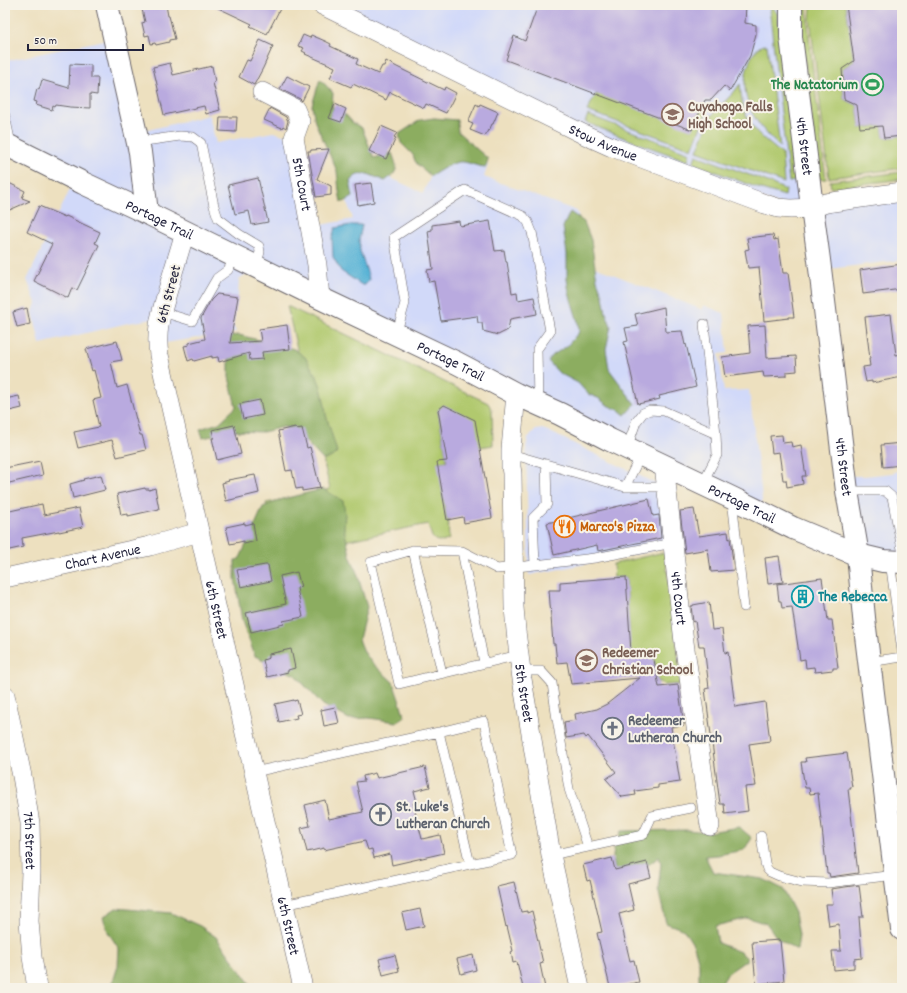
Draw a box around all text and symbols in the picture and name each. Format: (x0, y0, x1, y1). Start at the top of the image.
scale bar (28, 26, 143, 52)
text: 50 m (34, 33, 57, 50)
sports icon: The Natatorium (860, 71, 886, 97)
place label: The Natatorium (771, 75, 858, 97)
place label: Cuyahoga Falls High School (688, 97, 773, 136)
school or university icon: Cuyahoga Falls High School (659, 102, 685, 128)
street label: 4th Street (788, 116, 817, 177)
street label: Stow Avenue (564, 119, 640, 169)
street label: 5th Court (285, 156, 316, 214)
street label: Portage Trail (121, 195, 197, 247)
street label: 6th Street (152, 262, 188, 326)
street label: Portage Trail (413, 336, 488, 389)
street label: 4th Street (828, 437, 857, 498)
street label: Portage Trail (704, 479, 779, 531)
restaurant icon: Marco's Pizza (552, 513, 578, 539)
place label: Marco's Pizza (580, 517, 656, 539)
street label: Chart Avenue (63, 539, 143, 577)
street label: 4th Court (663, 570, 691, 627)
street label: 6th Street (198, 579, 232, 642)
building icon: The Rebecca (789, 583, 815, 609)
place label: The Rebecca (818, 587, 888, 609)
place label: Redeemer Christian School (602, 643, 693, 682)
school or university icon: Redeemer Christian School (574, 648, 600, 674)
street label: 5th Street (507, 663, 538, 725)
place label: Redeemer Lutheran Church (628, 711, 722, 750)
church icon: Redeemer Lutheran Church (599, 716, 625, 742)
place label: St. Luke's Lutheran Church (396, 797, 490, 836)
church icon: St. Luke's Lutheran Church (368, 802, 394, 828)
street label: 7th Street (15, 810, 40, 870)
street label: 6th Street (270, 895, 304, 958)

